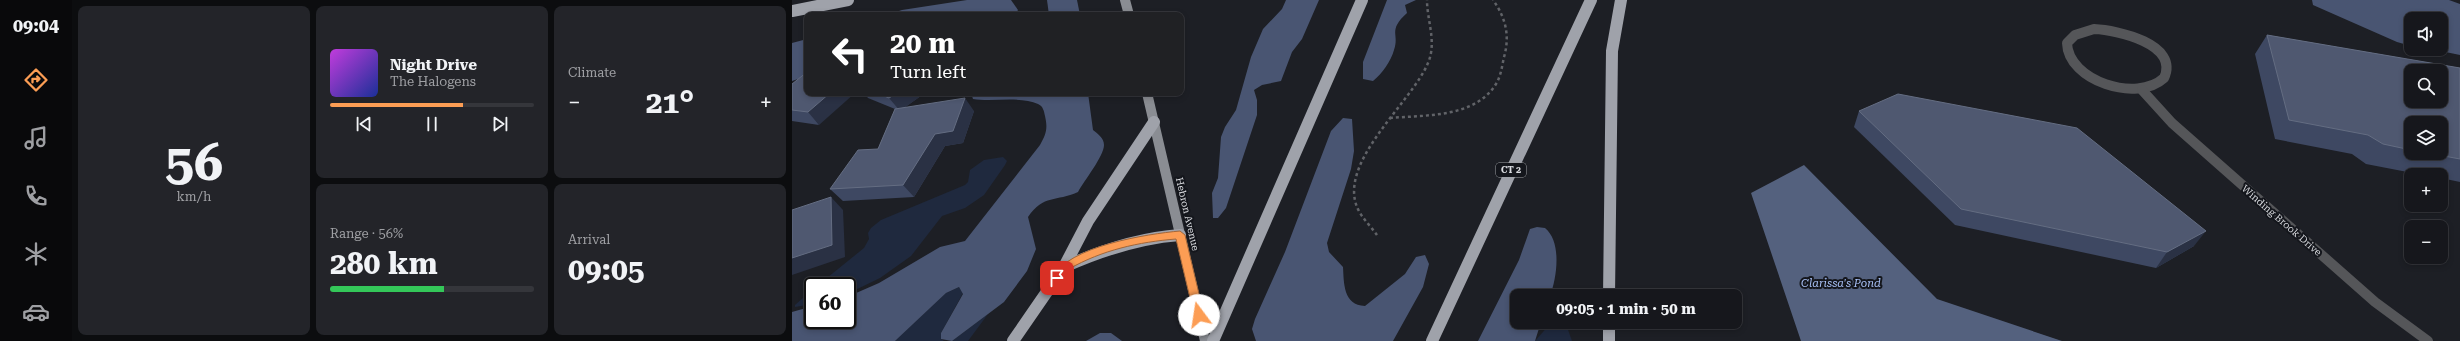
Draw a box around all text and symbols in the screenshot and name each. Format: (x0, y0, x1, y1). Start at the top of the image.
map controls (2404, 12, 2448, 264)
button: sound (2404, 12, 2448, 56)
text: 09:04 (13, 15, 59, 36)
text: 20 m (890, 27, 955, 60)
icon: left (824, 28, 876, 80)
text: Night Drive (390, 56, 477, 74)
text: Turn left (890, 61, 966, 82)
button: search (2404, 64, 2448, 108)
text: Climate (568, 65, 616, 80)
icon: directions (22, 66, 50, 94)
text: The Halogens (390, 74, 476, 89)
text: 21° (646, 85, 694, 120)
text: − (568, 90, 580, 115)
text: + (760, 90, 772, 115)
icon: previous (353, 113, 375, 135)
icon: pause (421, 113, 443, 135)
icon: next (489, 113, 511, 135)
button: layers (2404, 116, 2448, 160)
icon: music (22, 124, 50, 152)
text: 56 (165, 132, 223, 193)
road number: CT 2 (1496, 163, 1526, 177)
button: + (2404, 168, 2448, 212)
street label: Hebron Avenue (1174, 176, 1201, 252)
icon: phone (22, 182, 50, 210)
street label: Winding Brook Drive (2240, 183, 2324, 258)
text: km/h (177, 189, 211, 204)
button: − (2404, 220, 2448, 264)
text: Range · 56% (330, 226, 403, 241)
text: Arrival (568, 232, 610, 247)
icon: climate (22, 240, 50, 268)
text: 280 km (330, 246, 438, 281)
text: 09:05 (568, 252, 645, 287)
pin (1040, 261, 1074, 295)
icon: arrive (1046, 267, 1068, 289)
speed limit sign: 60 (804, 277, 856, 329)
water label: Clarissa's Pond (1801, 277, 1881, 290)
position arrow (1178, 294, 1220, 336)
icon: car (22, 298, 50, 326)
text: 09:05 · 1 min · 50 m (1556, 300, 1696, 318)

